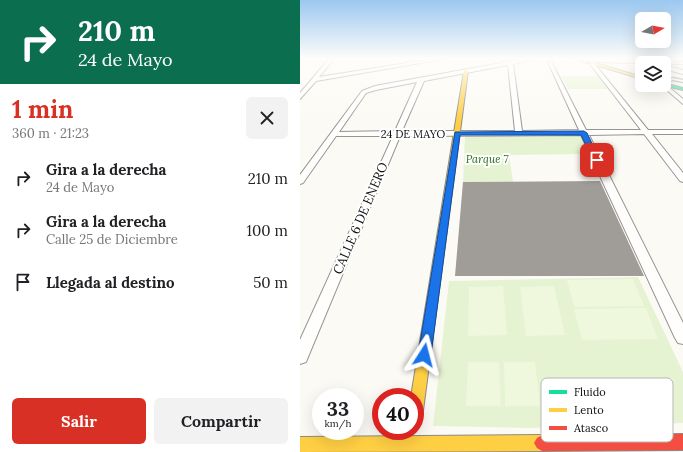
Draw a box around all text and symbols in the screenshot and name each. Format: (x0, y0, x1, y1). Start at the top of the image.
north arrow (635, 12, 671, 48)
map controls (635, 12, 671, 92)
text: 210 m (78, 13, 155, 49)
icon: right (12, 16, 64, 68)
text: 24 de Mayo (78, 48, 173, 71)
button: layers (635, 56, 671, 92)
text: 1 min (12, 94, 73, 125)
button: close (246, 97, 288, 139)
text: 360 m · 21:23 (12, 125, 89, 142)
street label: 24 DE MAYO (381, 127, 445, 141)
pin (580, 143, 614, 177)
icon: arrive (586, 149, 608, 171)
park label: Parque 7 (466, 152, 509, 166)
text: Gira a la derecha (46, 160, 166, 179)
street label: CALLE 6 DE ENERO (329, 160, 392, 277)
icon: right (12, 167, 34, 189)
text: 210 m (248, 169, 288, 188)
text: 24 de Mayo (46, 179, 114, 196)
text: Gira a la derecha (46, 212, 166, 231)
icon: right (12, 219, 34, 241)
text: 100 m (247, 221, 288, 240)
text: Calle 25 de Diciembre (46, 231, 178, 248)
icon: arrive (12, 271, 34, 293)
text: Llegada al destino (46, 273, 175, 292)
text: 50 m (253, 273, 288, 292)
position arrow (403, 334, 445, 376)
legend (541, 378, 673, 442)
text: Fluido (574, 385, 606, 399)
speed limit sign: 40 (372, 388, 424, 440)
text: 33 (327, 396, 349, 421)
button: Salir (12, 398, 146, 444)
button: Compartir (154, 398, 288, 444)
text: Lento (574, 403, 604, 417)
text: km/h (324, 417, 352, 430)
text: Atasco (573, 421, 608, 435)

